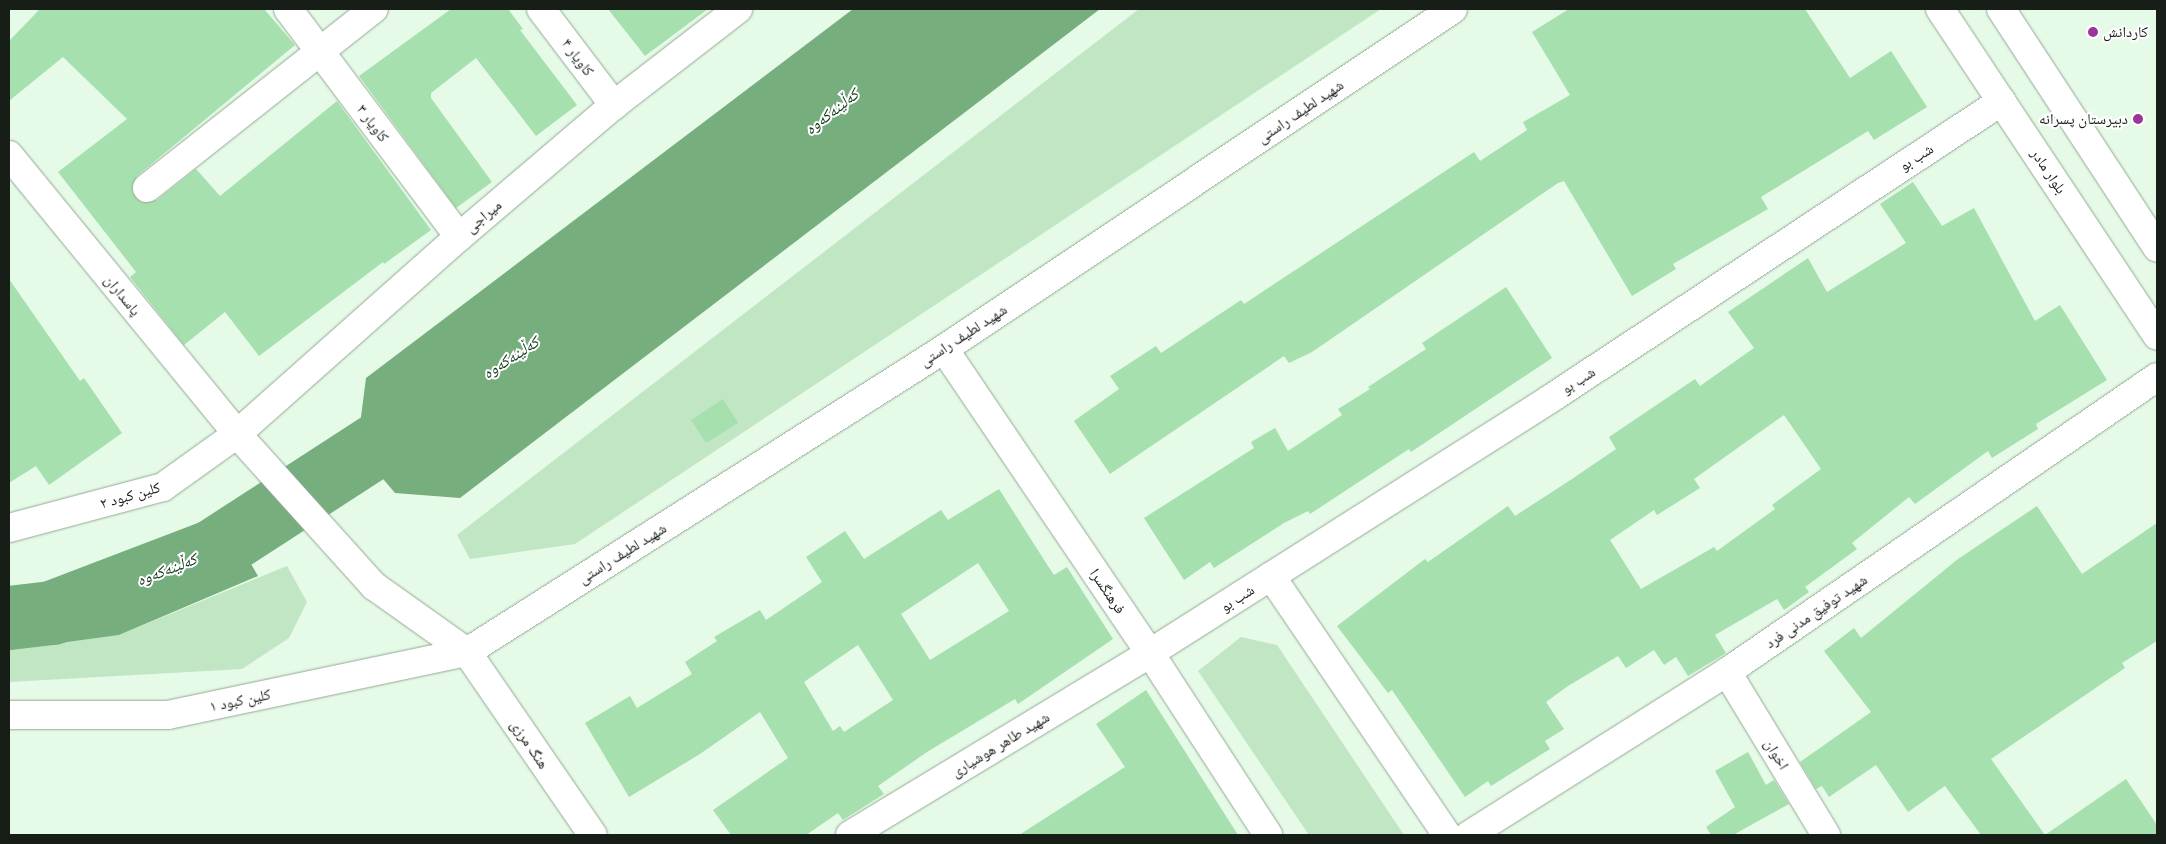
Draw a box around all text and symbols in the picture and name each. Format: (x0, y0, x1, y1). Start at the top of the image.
place label: کاردانش (2103, 23, 2148, 41)
marker: کاردانش (2087, 26, 2099, 38)
street label: کاویار ۴ (558, 35, 598, 79)
street label: شهید لطیف راستی (1253, 75, 1347, 147)
water label: کەڵینەکەوە (801, 85, 863, 139)
street label: کاویار ۳ (353, 101, 393, 145)
place label: دبیرستان پسرانه (2039, 110, 2128, 128)
marker: دبیرستان پسرانه (2132, 113, 2144, 125)
street label: شب بو (1896, 139, 1936, 175)
street label: بلوار مادر (2027, 145, 2071, 197)
street label: میراجی (461, 196, 505, 236)
street label: پاسداران (101, 271, 145, 319)
street label: شهید لطیف راستی (916, 300, 1010, 370)
water label: کەڵینەکەوە (479, 333, 543, 383)
street label: شب بو (1558, 362, 1598, 398)
street label: کلین کبود ۲ (98, 478, 162, 512)
street label: شهید لطیف راستی (575, 519, 669, 587)
water label: کەڵینەکەوە (134, 550, 200, 590)
street label: فرهنگسرا (1086, 565, 1130, 617)
street label: شهید توفیق مدنی فرد (1761, 570, 1871, 652)
street label: شب بو (1217, 580, 1257, 616)
street label: کلین کبود ۱ (208, 685, 272, 715)
street label: شهید طاهر هوشیاری (948, 708, 1052, 780)
street label: هنگ مرزی (507, 716, 553, 772)
street label: اخوان (1761, 735, 1793, 773)

